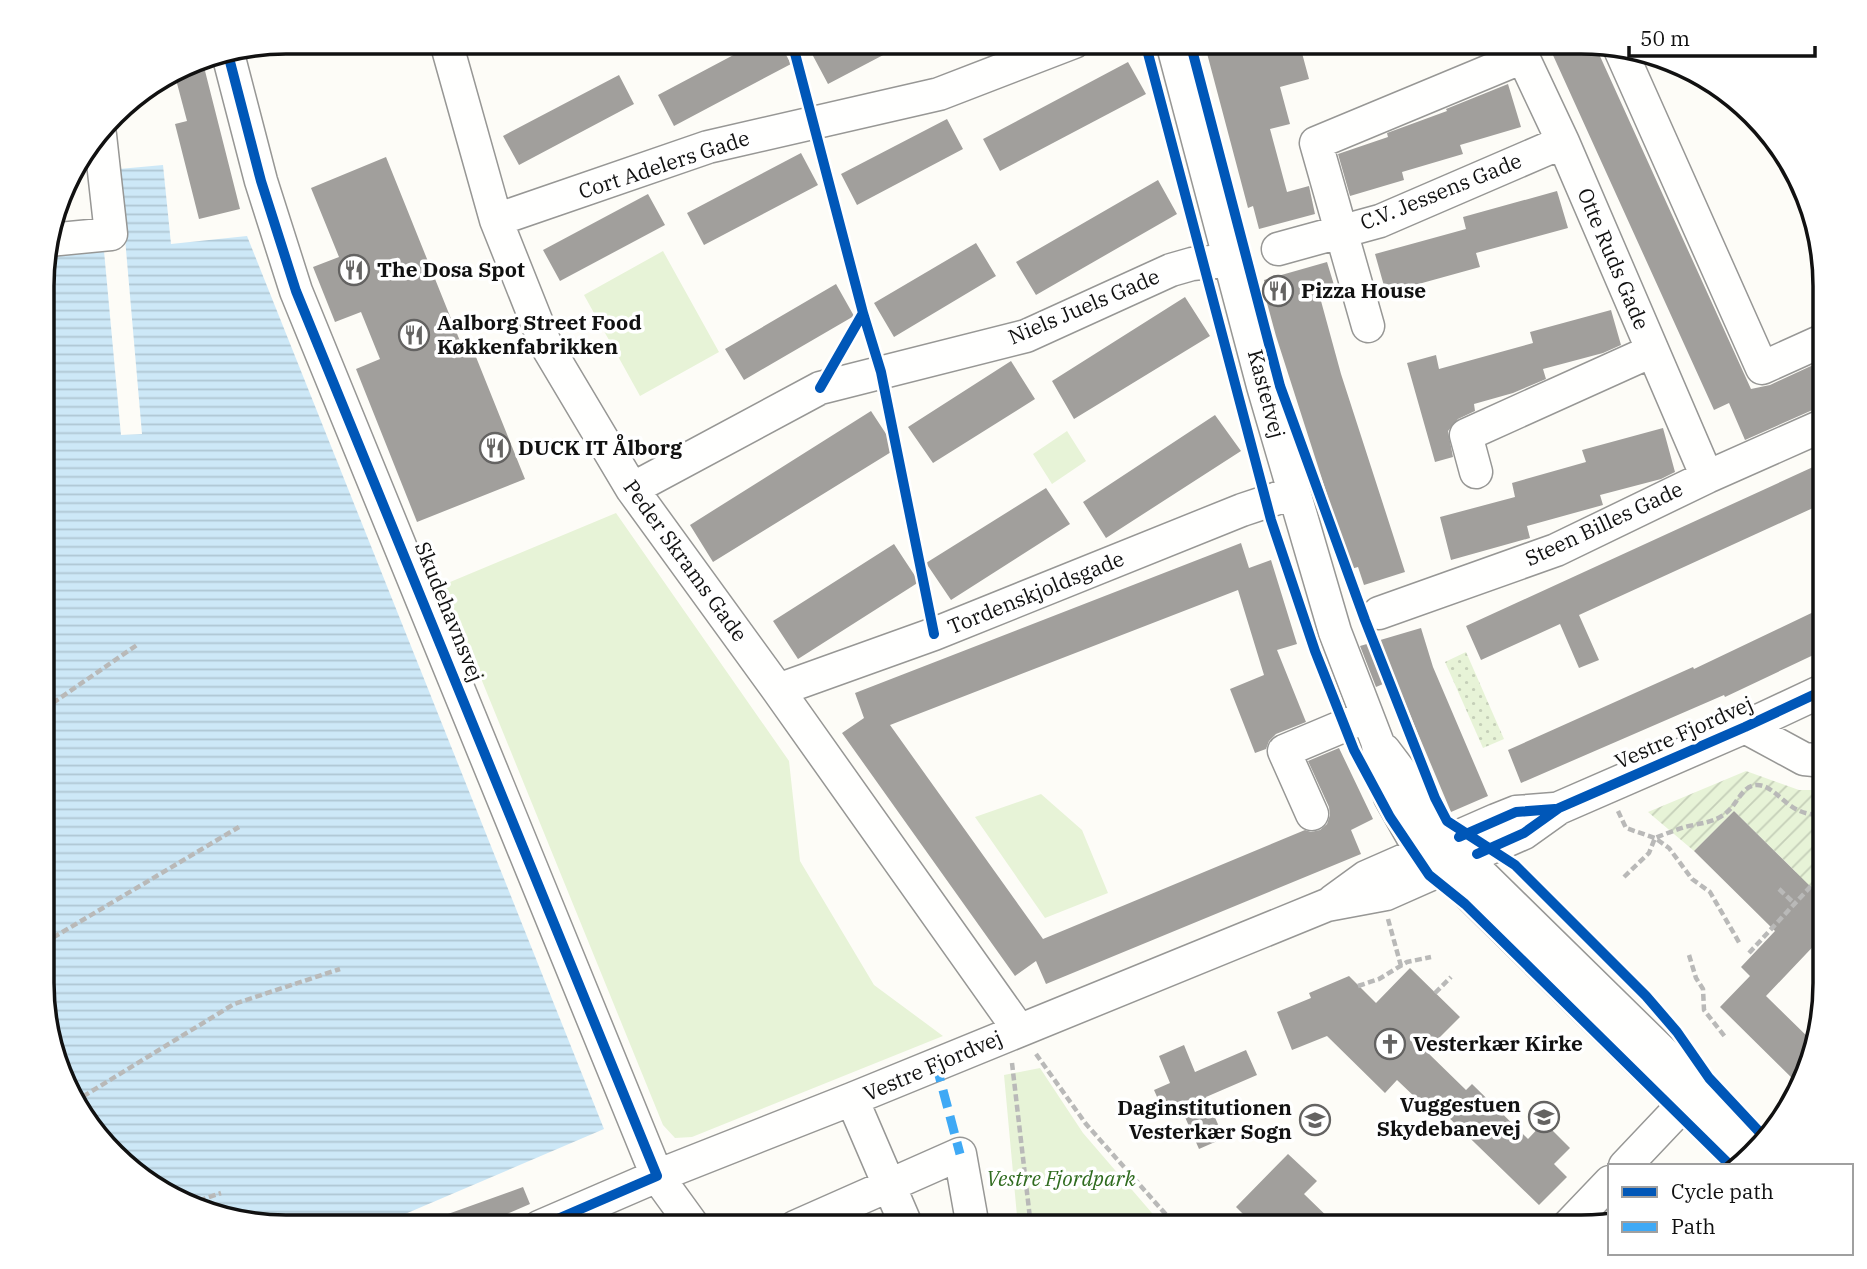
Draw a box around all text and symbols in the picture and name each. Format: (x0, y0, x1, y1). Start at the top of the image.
scale bar (1629, 14, 1814, 58)
text: 50 m (1640, 24, 1690, 52)
street label: Cort Adelers Gade (575, 123, 753, 205)
street label: C.V. Jessens Gade (1356, 146, 1525, 236)
street label: Otte Ruds Gade (1571, 183, 1656, 334)
restaurant icon: The Dosa Spot (337, 253, 371, 287)
place label: The Dosa Spot (377, 255, 525, 283)
street label: Niels Juels Gade (1004, 262, 1163, 351)
restaurant icon: Pizza House (1261, 274, 1295, 308)
place label: Pizza House (1301, 276, 1426, 304)
place label: Aalborg Street Food Køkkenfabrikken (437, 308, 642, 360)
restaurant icon: Aalborg Street Food Køkkenfabrikken (397, 318, 431, 352)
street label: Kastetvej (1242, 346, 1292, 441)
restaurant icon: DUCK IT Ålborg (478, 431, 512, 465)
place label: DUCK IT Ålborg (518, 433, 683, 461)
street label: Peder Skrams Gade (618, 474, 754, 647)
street label: Steen Billes Gade (1520, 474, 1687, 572)
street label: Skudehavnsvej (409, 537, 491, 686)
street label: Tordenskjoldsgade (943, 544, 1128, 640)
street label: Vestre Fjordvej (1610, 689, 1757, 775)
street label: Vestre Fjordvej (859, 1023, 1006, 1107)
church icon: Vesterkær Kirke (1373, 1027, 1407, 1061)
place label: Vesterkær Kirke (1413, 1029, 1583, 1057)
place label: Vuggestuen Skydebanevej (1377, 1090, 1521, 1142)
place label: Daginstitutionen Vesterkær Sogn (1117, 1093, 1292, 1145)
school or university icon: Vuggestuen Skydebanevej (1527, 1100, 1561, 1134)
school or university icon: Daginstitutionen Vesterkær Sogn (1298, 1103, 1332, 1137)
park label: Vestre Fjordpark (986, 1164, 1137, 1192)
legend (1608, 1164, 1853, 1255)
text: Cycle path (1671, 1177, 1774, 1205)
text: Path (1671, 1212, 1716, 1240)

